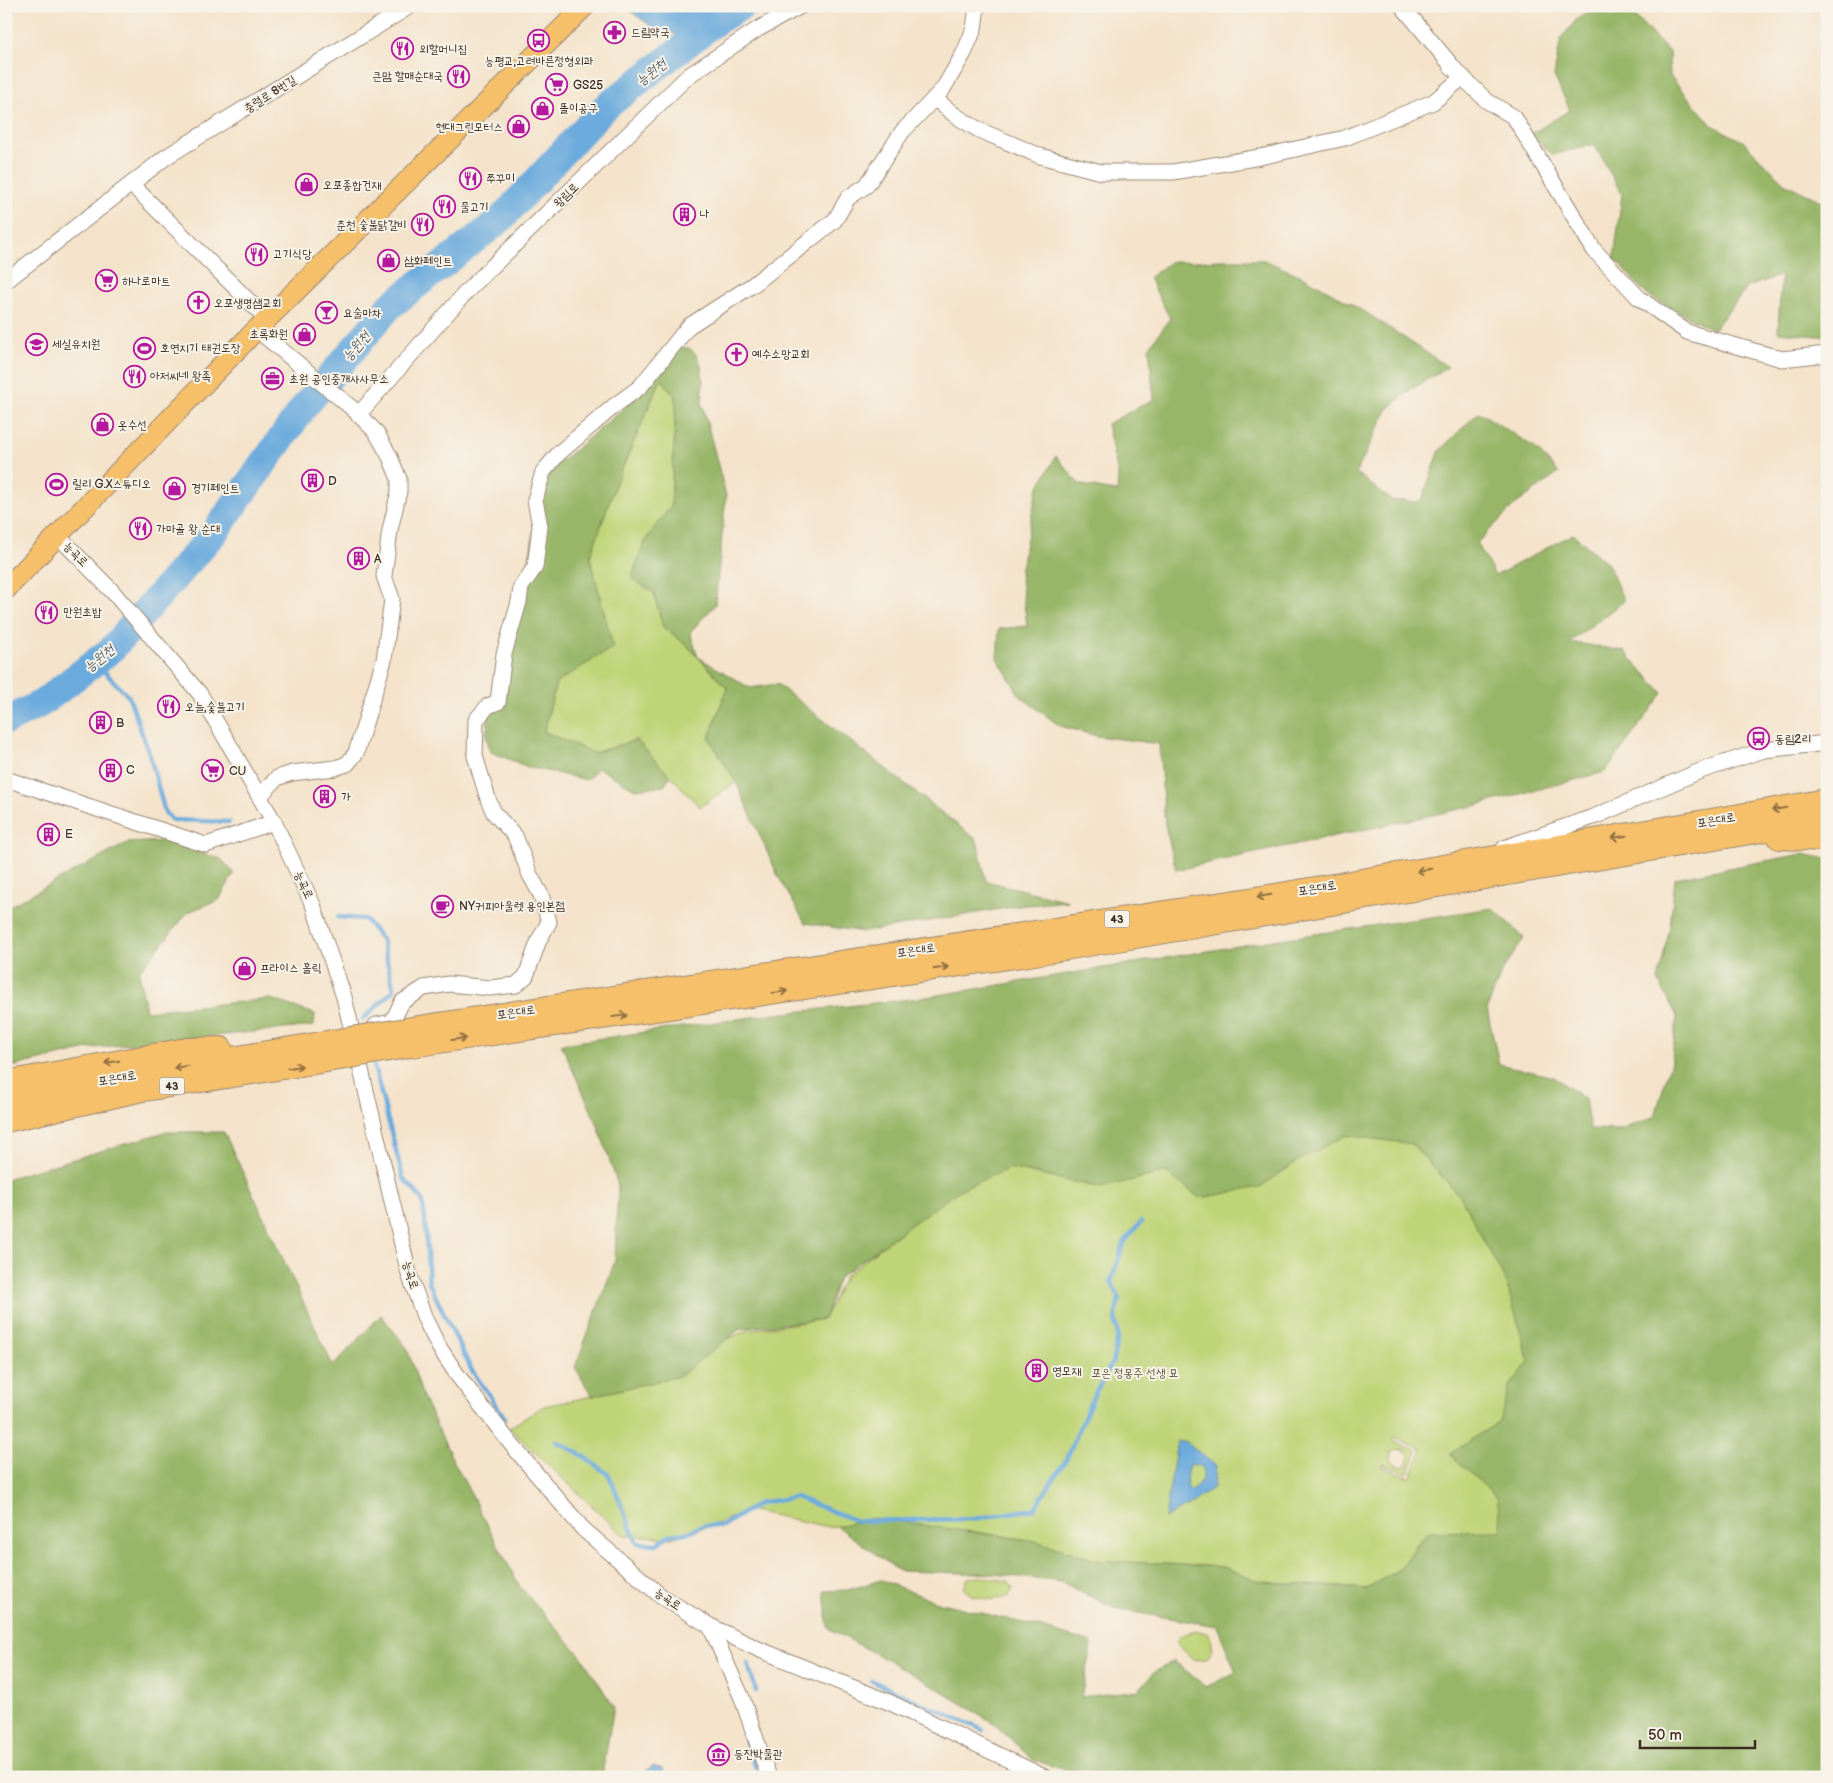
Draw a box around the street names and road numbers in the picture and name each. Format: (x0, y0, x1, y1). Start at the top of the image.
street label: 충렬로 8번길 (241, 72, 299, 116)
street label: 왕림로 (551, 180, 582, 211)
street label: 능곡로 (60, 539, 91, 570)
street label: 포은대로 (1696, 810, 1736, 831)
street label: 능곡로 (291, 869, 316, 902)
street label: 포은대로 (1297, 878, 1337, 899)
road number: 43 (1104, 911, 1130, 928)
street label: 포은대로 (896, 940, 936, 961)
street label: 포은대로 (496, 1002, 536, 1023)
street label: 포은대로 (97, 1068, 137, 1089)
road number: 43 (160, 1078, 184, 1094)
street label: 능곡로 (399, 1259, 422, 1291)
street label: 능곡로 (652, 1585, 684, 1614)

